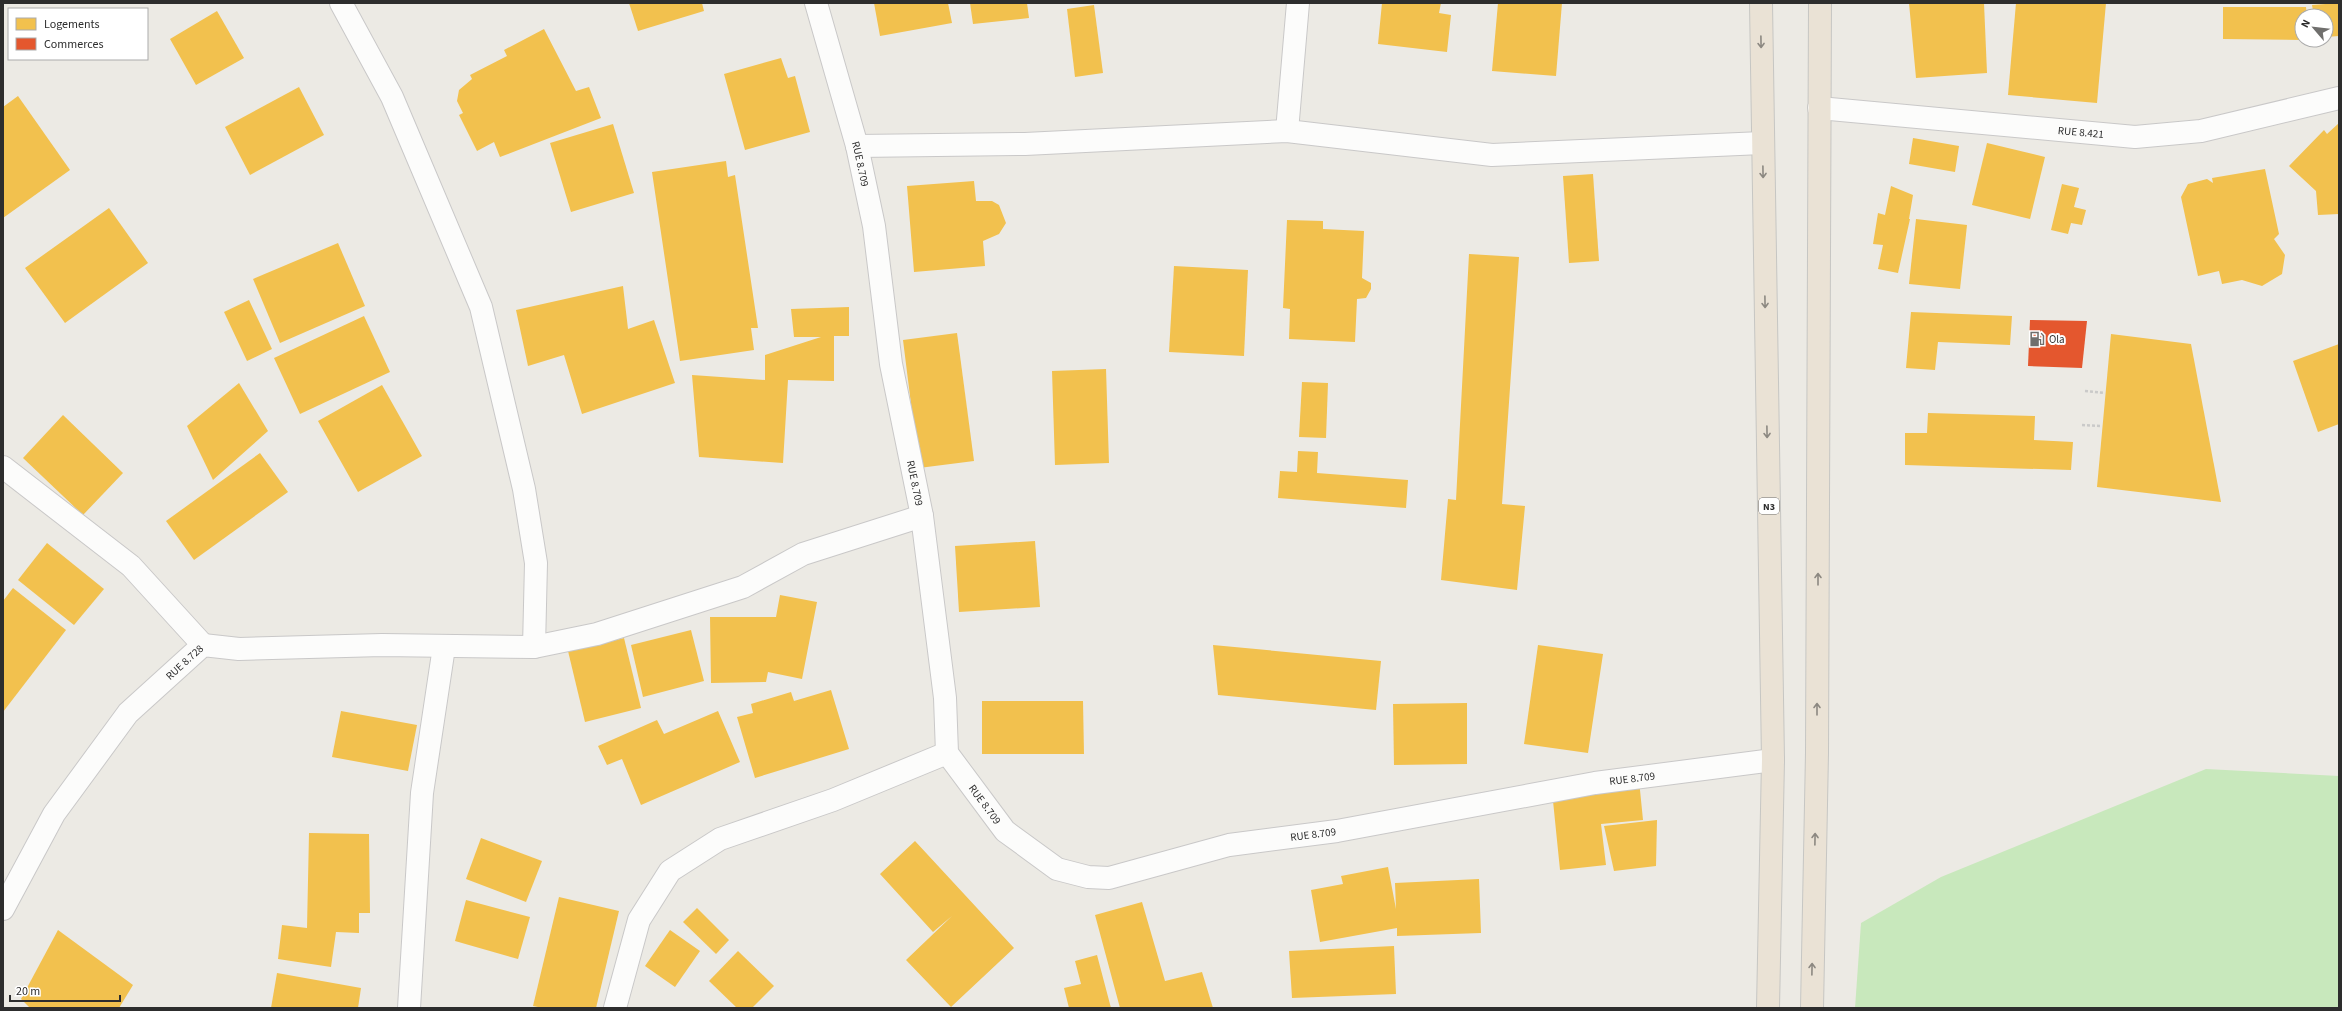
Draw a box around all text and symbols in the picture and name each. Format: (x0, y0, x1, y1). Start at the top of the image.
legend (8, 8, 148, 60)
north arrow (2294, 8, 2334, 48)
text: Logements (44, 16, 99, 33)
text: N (2297, 17, 2314, 30)
one-way arrow (1757, 35, 1765, 48)
text: Commerces (44, 36, 103, 53)
street label: RUE 8.421 (2057, 123, 2104, 142)
street label: RUE 8.709 (848, 139, 872, 188)
one-way arrow (1759, 165, 1767, 178)
one-way arrow (1761, 295, 1769, 308)
fuel station icon: Ola (2028, 330, 2046, 348)
place label: Ola (2049, 332, 2065, 347)
one-way arrow (1764, 425, 1771, 438)
street label: RUE 8.709 (903, 459, 927, 507)
road number: N3 (1759, 498, 1779, 514)
one-way arrow (1814, 573, 1822, 586)
street label: RUE 8.728 (163, 641, 207, 683)
one-way arrow (1813, 703, 1821, 716)
street label: RUE 8.709 (1608, 768, 1656, 789)
street label: RUE 8.709 (965, 782, 1004, 827)
street label: RUE 8.709 (1289, 824, 1337, 845)
one-way arrow (1811, 833, 1819, 846)
one-way arrow (1809, 963, 1816, 976)
scale bar (10, 977, 120, 1003)
text: 20 m (16, 983, 40, 1000)

